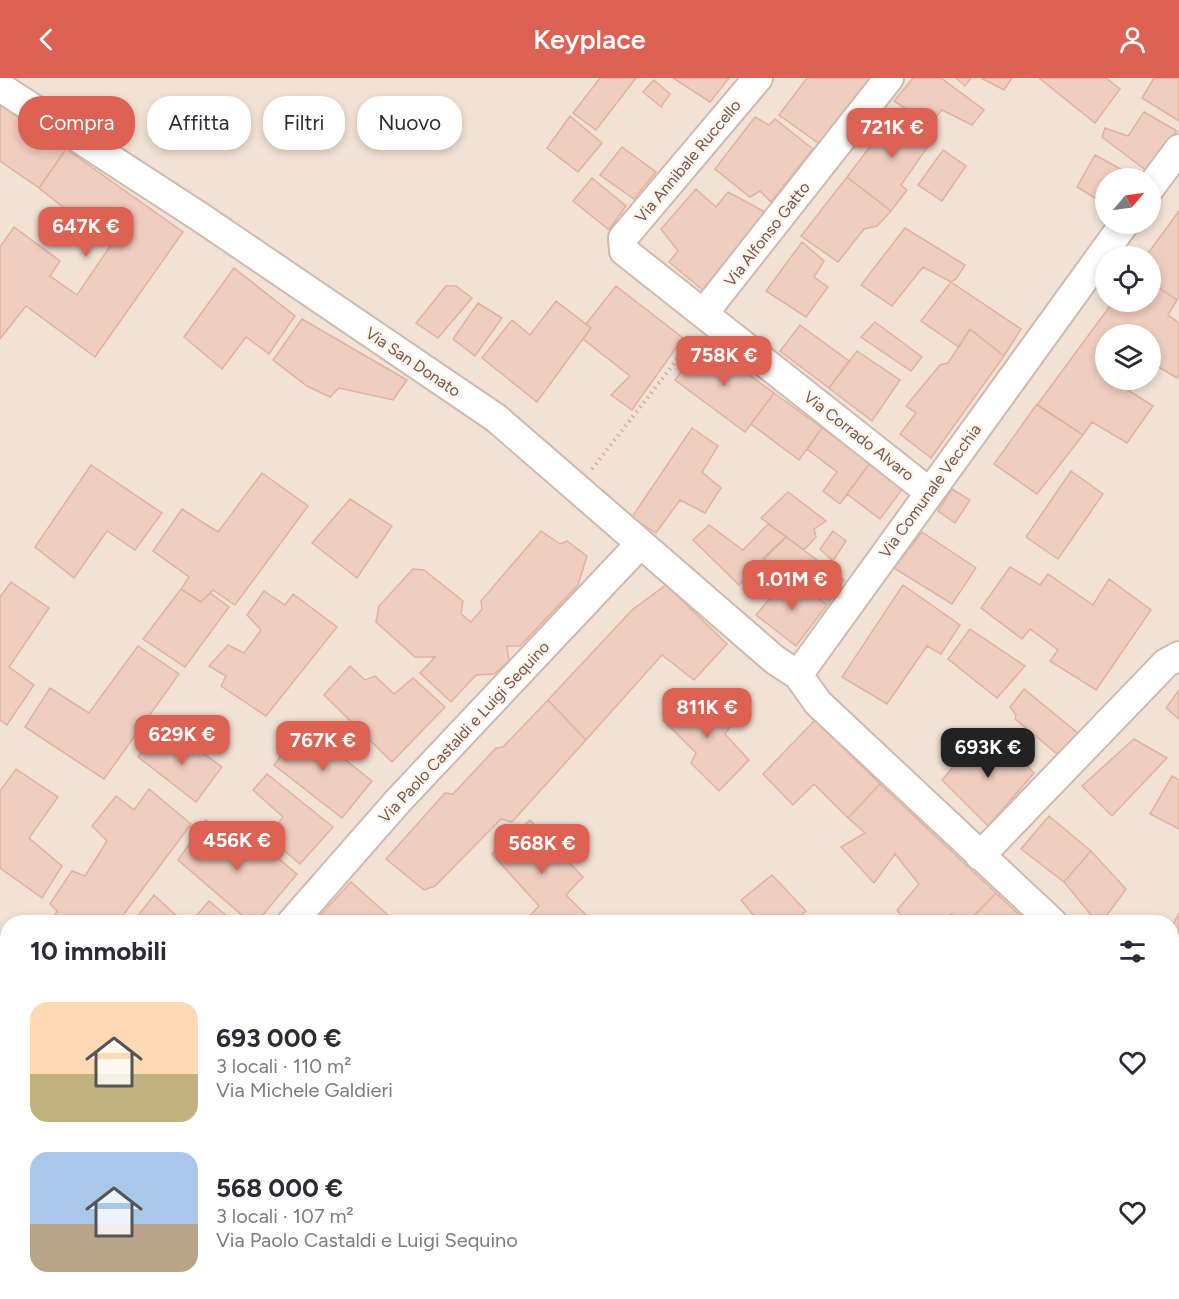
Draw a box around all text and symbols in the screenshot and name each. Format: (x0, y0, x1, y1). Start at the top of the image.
icon: back (30, 23, 63, 56)
text: Keyplace (533, 23, 646, 56)
icon: person (1116, 23, 1149, 56)
chip: Compra (18, 96, 135, 150)
chip: Affitta (147, 96, 251, 150)
chip: Filtri (263, 96, 345, 150)
chip: Nuovo (357, 96, 462, 150)
street label: Via Annibale Ruccello (631, 96, 745, 226)
pin: 721K € (843, 108, 941, 159)
text: 721K € (860, 115, 924, 139)
north arrow (1095, 168, 1161, 234)
map controls (1095, 168, 1161, 390)
street label: Via Alfonso Gatto (720, 178, 814, 290)
pin: 647K € (37, 207, 135, 258)
text: 647K € (52, 214, 120, 238)
button: locate (1095, 246, 1161, 312)
street label: Via San Donato (362, 323, 464, 401)
button: layers (1095, 324, 1161, 390)
pin: 758K € (675, 336, 773, 387)
text: 758K € (691, 343, 757, 367)
street label: Via Corrado Alvaro (800, 387, 918, 485)
street label: Via Comunale Vecchia (875, 420, 985, 562)
pin: 1.01M € (737, 560, 847, 611)
text: 1.01M € (757, 567, 827, 591)
street label: Via Paolo Castaldi e Luigi Sequino (375, 637, 553, 827)
pin: 811K € (658, 688, 756, 739)
text: 811K € (676, 695, 738, 719)
pin: 629K € (133, 715, 231, 766)
pin: 767K € (274, 721, 372, 772)
text: 629K € (149, 722, 215, 746)
text: 767K € (290, 728, 356, 752)
pin: 693K € (939, 728, 1037, 779)
text: 693K € (955, 735, 1021, 759)
pin: 456K € (188, 821, 286, 872)
pin: 568K € (493, 824, 591, 875)
text: 456K € (203, 828, 271, 852)
text: 568K € (508, 831, 576, 855)
text: 10 immobili (30, 935, 167, 967)
icon: filters (1116, 935, 1149, 968)
text: 693 000 € (216, 1022, 342, 1054)
icon: home (78, 1026, 150, 1098)
icon: heart (1116, 1046, 1149, 1079)
text: 3 locali · 110 m² (216, 1054, 351, 1078)
text: Via Michele Galdieri (216, 1078, 393, 1102)
text: 568 000 € (216, 1172, 343, 1204)
icon: home (78, 1176, 150, 1248)
icon: heart (1116, 1196, 1149, 1229)
text: 3 locali · 107 m² (216, 1204, 354, 1228)
text: Via Paolo Castaldi e Luigi Sequino (216, 1228, 518, 1252)

